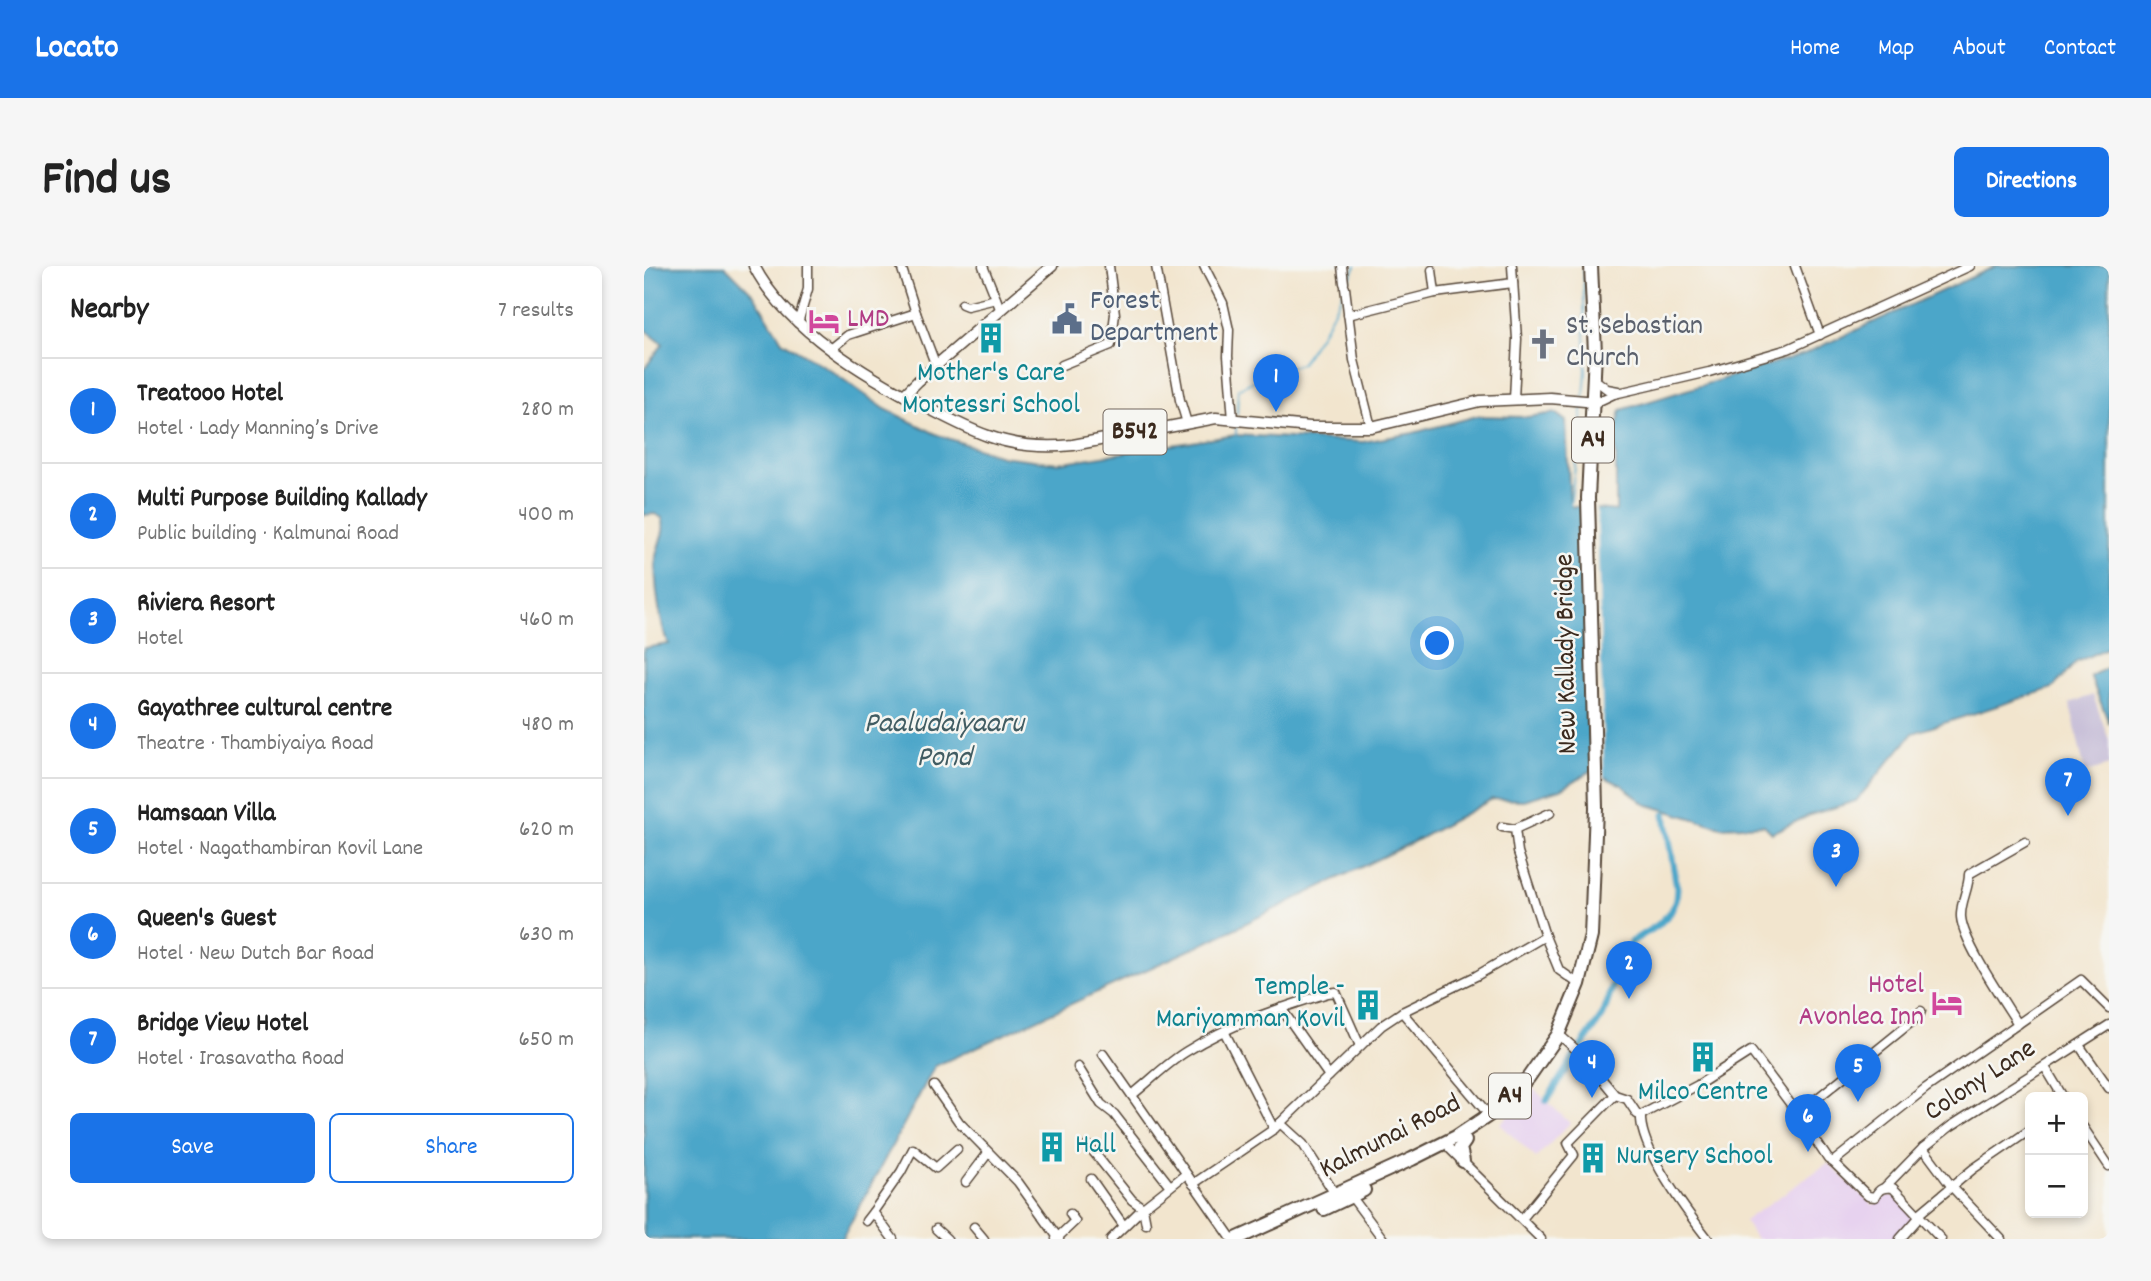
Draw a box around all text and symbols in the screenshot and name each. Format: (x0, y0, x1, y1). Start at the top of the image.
text: Locato (35, 26, 119, 73)
text: Home (1790, 32, 1840, 66)
text: Map (1878, 32, 1914, 66)
text: About (1952, 32, 2006, 66)
text: Contact (2044, 32, 2116, 66)
text: Find us (42, 147, 171, 217)
button: Directions (1954, 147, 2109, 217)
place label: Forest Department (1090, 283, 1218, 355)
text: Nearby (70, 290, 148, 333)
text: 7 results (498, 295, 574, 328)
place label: LMD (847, 301, 889, 341)
public building icon: Forest Department (1050, 302, 1084, 336)
hotel icon: LMD (807, 304, 841, 338)
place label: St. Sebastian Church (1566, 308, 1703, 380)
building icon: Mother's Care Montessri School (974, 321, 1008, 355)
church icon: St. Sebastian Church (1526, 327, 1560, 361)
pin: 1 (1253, 354, 1299, 412)
place label: Mother's Care Montessri School (902, 355, 1080, 427)
text: Treatooo Hotel (137, 376, 283, 413)
text: 1 (90, 394, 96, 427)
text: 280 m (521, 394, 574, 427)
road number: B542 (1104, 410, 1166, 454)
text: Hotel · Lady Manning’s Drive (137, 413, 379, 446)
road number: A4 (1572, 418, 1614, 462)
text: Multi Purpose Building Kallady (137, 481, 427, 518)
text: 2 (88, 499, 98, 532)
text: 400 m (518, 499, 574, 532)
text: Public building · Kalmunai Road (137, 518, 399, 551)
street label: New Kallady Bridge (1546, 553, 1590, 755)
text: Riviera Resort (137, 586, 275, 623)
text: 3 (88, 604, 98, 637)
text: 460 m (520, 604, 574, 637)
text: Hotel (137, 623, 183, 656)
your location (1420, 626, 1454, 660)
text: Gayathree cultural centre (137, 691, 392, 728)
water label: Paaludaiyaaru Pond (864, 704, 1026, 781)
text: 4 (88, 709, 98, 742)
text: 480 m (522, 709, 574, 742)
text: Theatre · Thambiyaiya Road (137, 728, 374, 761)
pin: 7 (2045, 758, 2091, 816)
text: Hamsaan Villa (137, 796, 276, 833)
text: 5 (88, 814, 98, 847)
text: 620 m (519, 814, 574, 847)
pin: 3 (1813, 829, 1859, 887)
text: Hotel · Nagathambiran Kovil Lane (137, 833, 423, 866)
text: Queen's Guest (137, 901, 277, 938)
text: 6 (87, 919, 99, 952)
text: 630 m (519, 919, 574, 952)
text: Hotel · New Dutch Bar Road (137, 938, 374, 971)
pin: 2 (1606, 941, 1652, 999)
place label: Hotel Avonlea Inn (1799, 967, 1924, 1039)
place label: Temple - Mariyamman Kovil (1156, 969, 1345, 1041)
hotel icon: Hotel Avonlea Inn (1930, 986, 1964, 1020)
building icon: Temple - Mariyamman Kovil (1351, 988, 1385, 1022)
text: Bridge View Hotel (137, 1006, 308, 1043)
text: 7 (89, 1024, 97, 1057)
text: 650 m (518, 1024, 574, 1057)
street label: Colony Lane (1917, 1031, 2045, 1133)
pin: 4 (1569, 1040, 1615, 1098)
building icon: Milco Centre (1686, 1040, 1720, 1074)
text: Hotel · Irasavatha Road (137, 1043, 344, 1076)
pin: 5 (1835, 1044, 1881, 1102)
road number: A4 (1489, 1074, 1531, 1118)
place label: Milco Centre (1638, 1074, 1768, 1114)
street label: Kalmunai Road (1313, 1085, 1469, 1191)
map controls (2025, 1092, 2088, 1218)
button: + (2025, 1092, 2088, 1155)
pin: 6 (1785, 1094, 1831, 1152)
button: Save (70, 1113, 315, 1183)
button: Share (329, 1113, 574, 1183)
place label: Hall (1075, 1127, 1116, 1167)
building icon: Hall (1035, 1130, 1069, 1164)
place label: Nursery School (1616, 1138, 1773, 1178)
building icon: Nursery School (1576, 1141, 1610, 1175)
button: − (2025, 1155, 2088, 1218)

